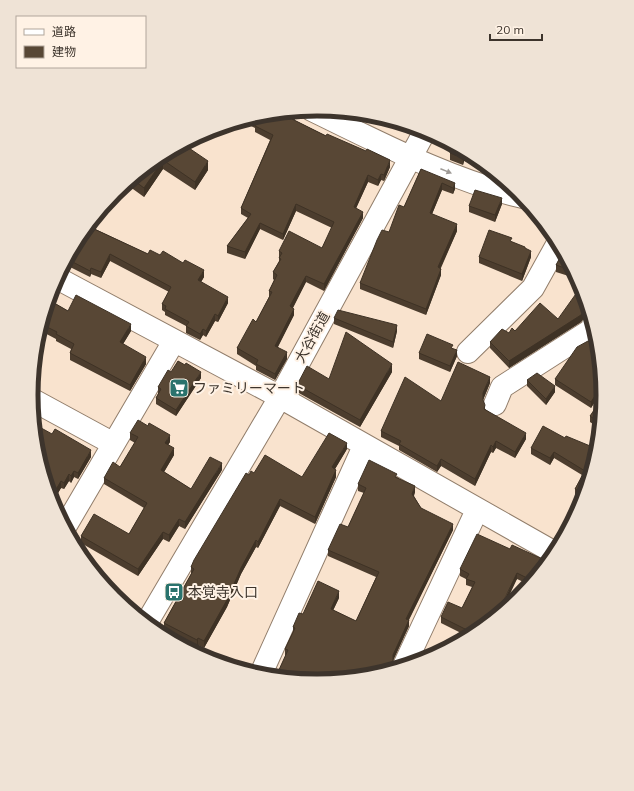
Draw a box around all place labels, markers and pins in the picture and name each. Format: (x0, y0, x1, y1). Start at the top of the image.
supermarket icon: ファミリーマート (168, 377, 190, 399)
place label: ファミリーマート (193, 379, 305, 397)
bus stop icon: 本覚寺入口 (163, 581, 185, 603)
place label: 本覚寺入口 (188, 583, 258, 601)

